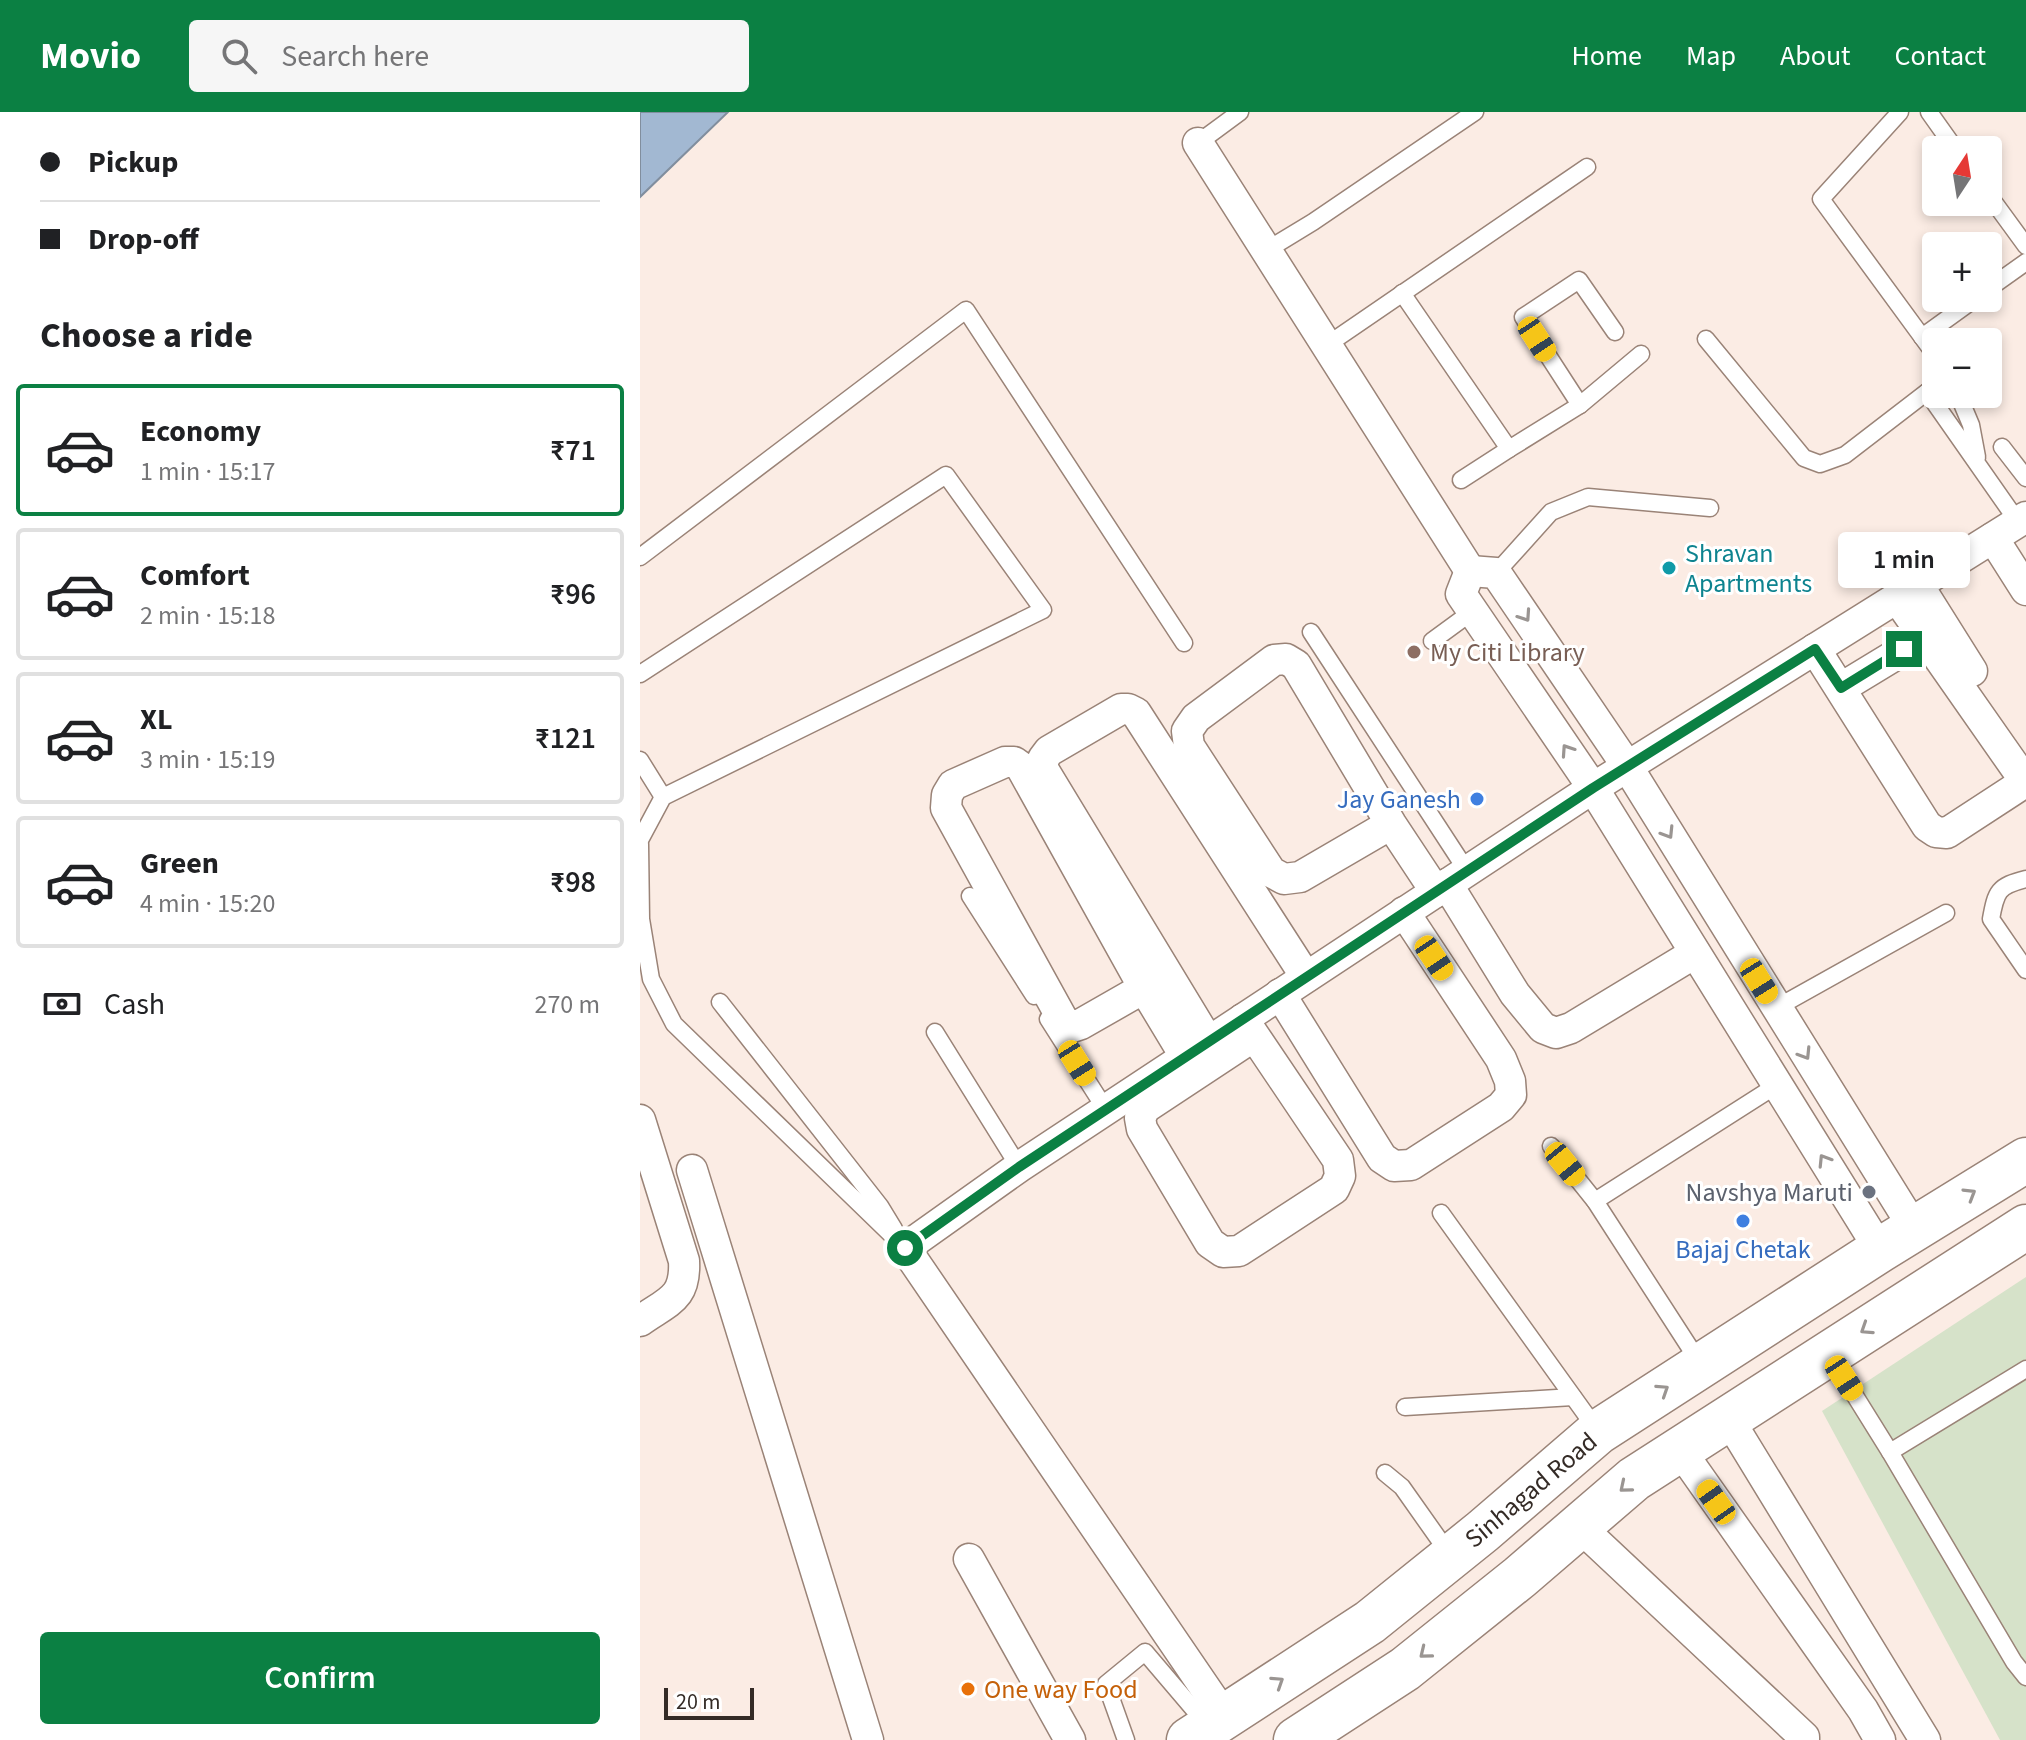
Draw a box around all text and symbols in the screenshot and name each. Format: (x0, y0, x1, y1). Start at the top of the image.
search box (189, 20, 749, 92)
text: Movio (40, 29, 141, 83)
icon: search (217, 34, 261, 78)
text: Search here (281, 35, 429, 78)
text: Home (1571, 36, 1642, 76)
text: Map (1686, 36, 1736, 76)
text: About (1780, 36, 1851, 76)
text: Contact (1895, 36, 1986, 76)
north arrow (1922, 136, 2002, 216)
map controls (1922, 136, 2002, 408)
text: Pickup (88, 141, 178, 184)
text: Drop-off (88, 218, 199, 261)
button: + (1922, 232, 2002, 312)
text: Choose a ride (40, 310, 253, 361)
car (1514, 312, 1560, 366)
button: − (1922, 328, 2002, 408)
text: Economy (140, 410, 261, 453)
icon: car (44, 414, 116, 486)
text: ₹71 (550, 429, 596, 472)
text: 1 min · 15:17 (140, 453, 275, 490)
callout: 1 min (1838, 533, 1970, 589)
place label: Shravan Apartments (1685, 535, 1812, 602)
text: 1 min (1873, 541, 1935, 578)
text: Comfort (140, 554, 250, 597)
icon: car (44, 558, 116, 630)
marker: Shravan Apartments (1660, 559, 1678, 577)
text: ₹96 (550, 573, 596, 616)
text: 2 min · 15:18 (140, 597, 275, 634)
one-way arrow (1515, 608, 1530, 622)
route end (1886, 631, 1922, 667)
place label: My Citi Library (1430, 634, 1585, 671)
marker: My Citi Library (1405, 643, 1423, 661)
text: XL (140, 698, 173, 741)
icon: car (44, 702, 116, 774)
text: ₹121 (534, 717, 596, 760)
text: 3 min · 15:19 (140, 741, 275, 778)
one-way arrow (1562, 744, 1577, 758)
place label: Jay Ganesh (1337, 781, 1461, 818)
marker: Jay Ganesh (1468, 790, 1486, 808)
one-way arrow (1658, 824, 1674, 839)
text: Green (140, 842, 219, 885)
icon: car (44, 846, 116, 918)
text: ₹98 (550, 861, 596, 904)
text: 4 min · 15:20 (140, 885, 275, 922)
car (1411, 931, 1457, 985)
car (1736, 954, 1782, 1008)
icon: cash (40, 982, 84, 1026)
text: Cash (104, 983, 165, 1026)
text: 270 m (534, 986, 600, 1023)
car (1054, 1036, 1100, 1090)
one-way arrow (1795, 1045, 1810, 1060)
car (1541, 1138, 1589, 1190)
one-way arrow (1818, 1154, 1833, 1168)
place label: Navshya Maruti (1686, 1174, 1853, 1211)
marker: Navshya Maruti (1860, 1183, 1878, 1201)
one-way arrow (1961, 1188, 1976, 1204)
marker: Bajaj Chetak (1734, 1212, 1752, 1230)
route start (887, 1230, 923, 1266)
place label: Bajaj Chetak (1675, 1231, 1811, 1268)
one-way arrow (1860, 1319, 1874, 1334)
car (1821, 1351, 1867, 1405)
one-way arrow (1655, 1385, 1669, 1400)
street label: Sinhagad Road (1457, 1423, 1605, 1557)
car (1692, 1475, 1740, 1529)
one-way arrow (1620, 1477, 1634, 1492)
button: Confirm (40, 1632, 600, 1724)
one-way arrow (1420, 1643, 1434, 1658)
place label: One way Food (984, 1671, 1138, 1708)
one-way arrow (1269, 1677, 1284, 1692)
marker: One way Food (959, 1680, 977, 1698)
scale bar (664, 1684, 754, 1720)
text: 20 m (676, 1686, 721, 1718)

